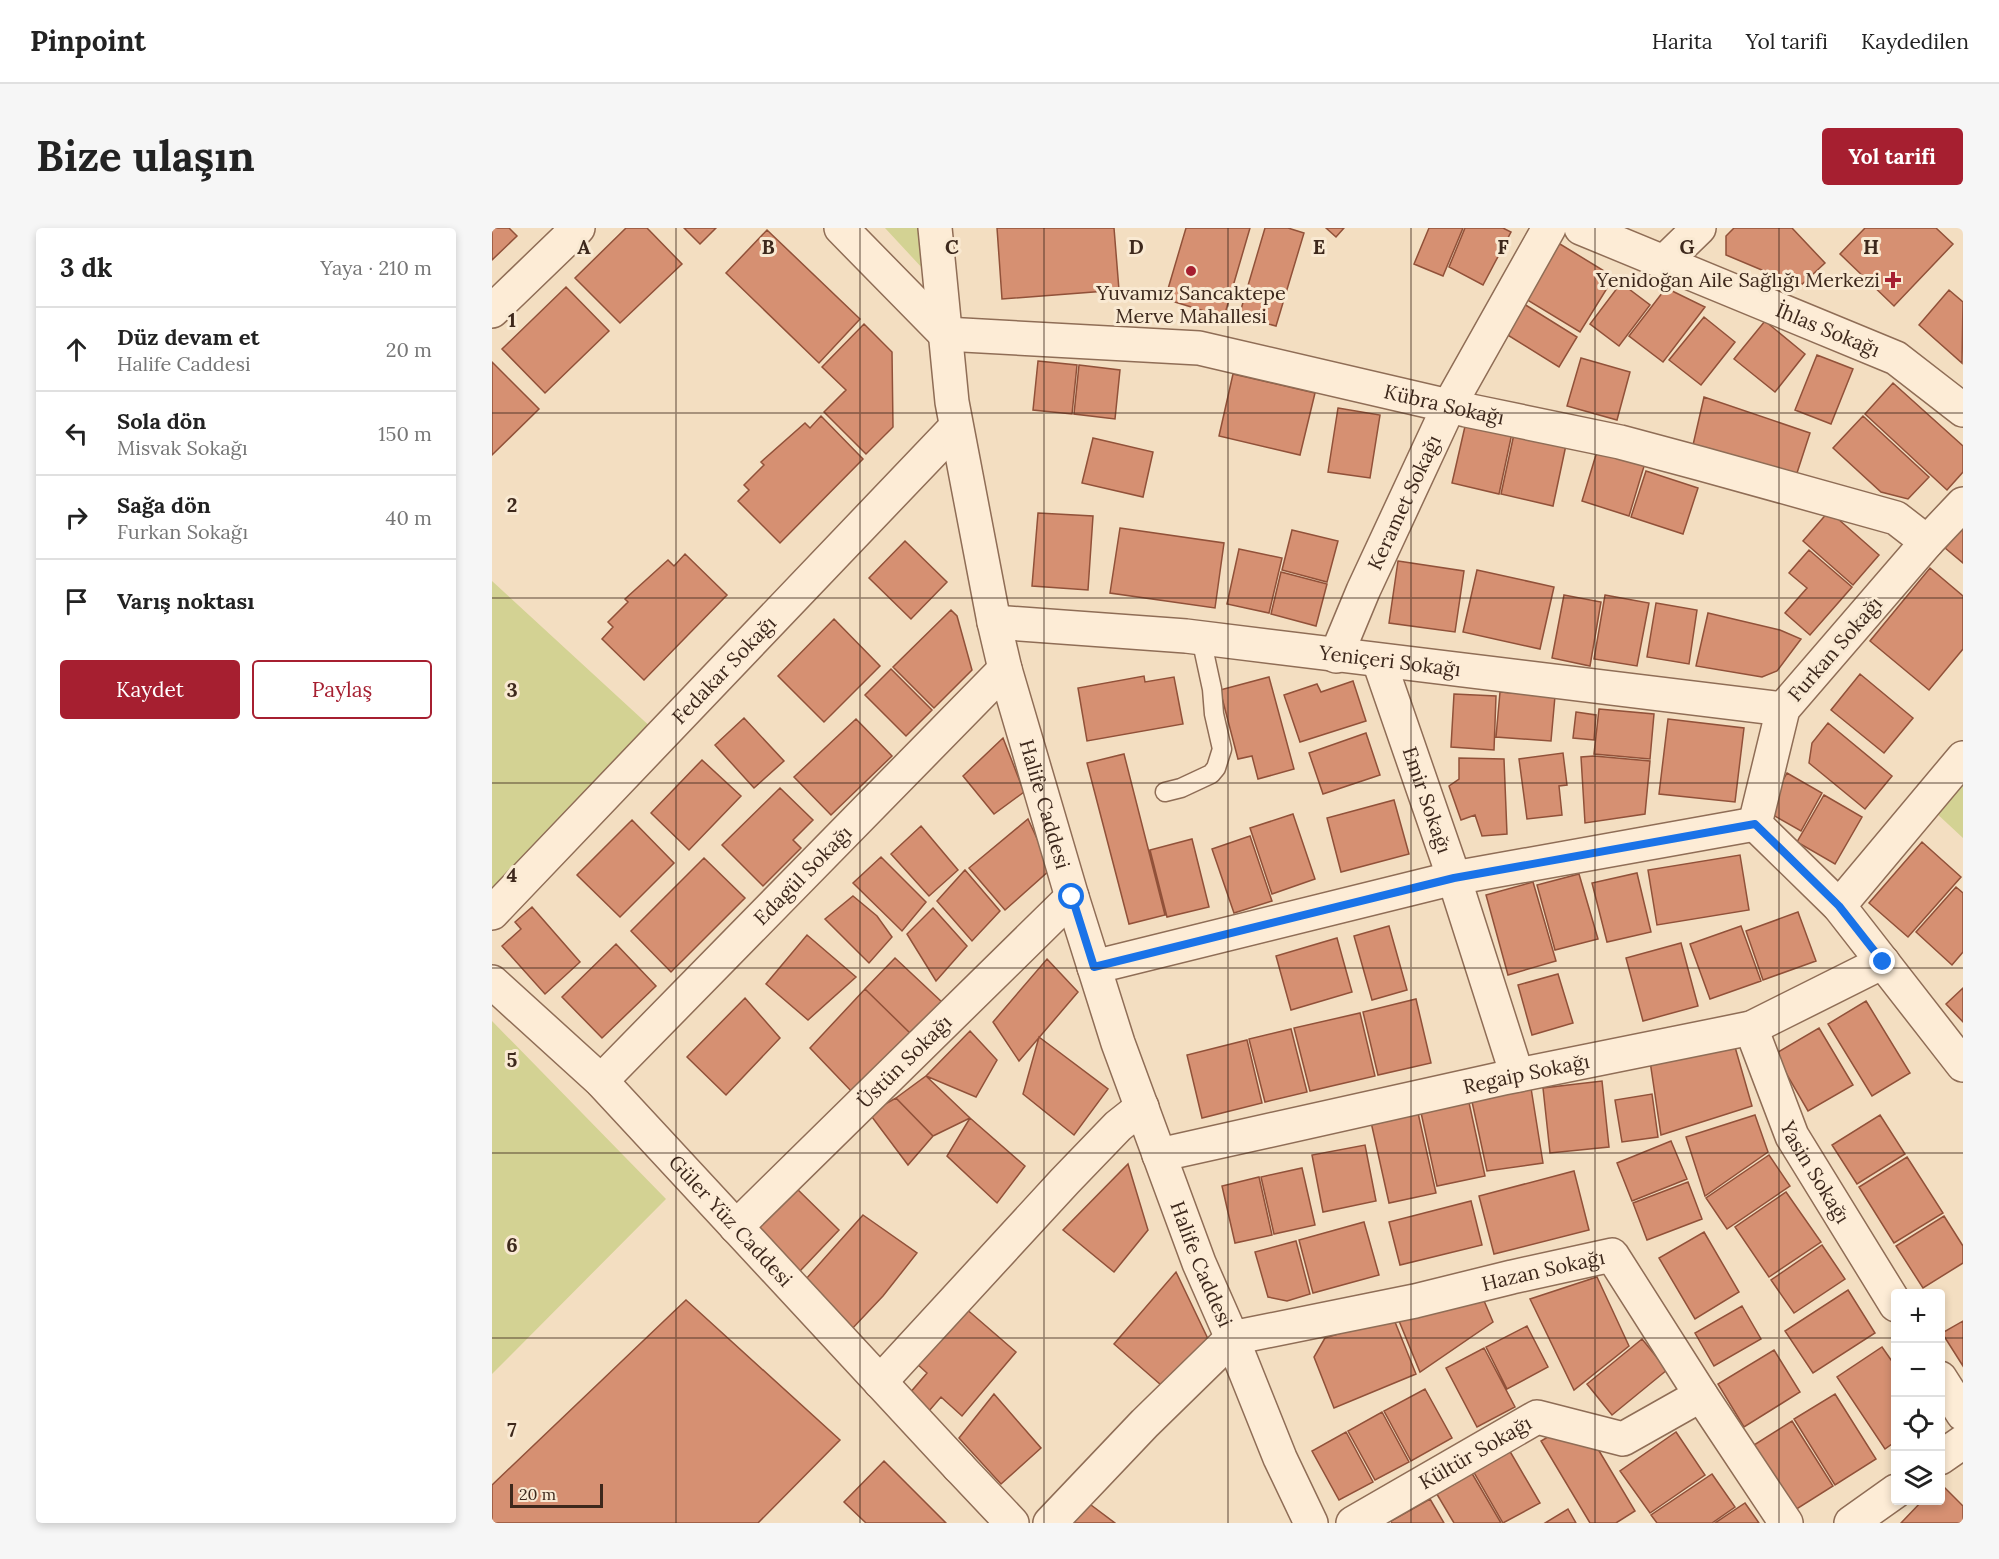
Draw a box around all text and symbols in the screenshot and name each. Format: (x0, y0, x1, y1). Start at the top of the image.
text: Pinpoint (30, 23, 146, 59)
text: Harita (1652, 28, 1713, 55)
text: Yol tarifi (1746, 28, 1828, 55)
text: Kaydedilen (1861, 28, 1969, 55)
button: Yol tarifi (1822, 128, 1963, 185)
text: Bize ulaşın (36, 129, 255, 183)
text: A (577, 234, 591, 259)
text: B (761, 234, 775, 259)
text: C (945, 234, 959, 259)
text: D (1128, 234, 1144, 259)
text: E (1313, 234, 1325, 259)
text: F (1497, 234, 1509, 259)
text: G (1679, 234, 1695, 259)
text: H (1863, 234, 1879, 259)
text: 3 dk (60, 251, 112, 284)
text: Yaya · 210 m (320, 255, 432, 280)
marker: Yuvamız Sancaktepe Merve Mahallesi (1184, 264, 1198, 278)
place label: Yenidoğan Aile Sağlığı Merkezi (1595, 267, 1880, 292)
marker: Yenidoğan Aile Sağlığı Merkezi (1884, 271, 1902, 289)
place label: Yuvamız Sancaktepe Merve Mahallesi (1095, 280, 1286, 328)
street label: İhlas Sokağı (1772, 297, 1884, 362)
text: 1 (508, 307, 516, 332)
text: Düz devam et (117, 323, 260, 351)
icon: ahead (60, 333, 93, 366)
text: 20 m (386, 337, 432, 362)
text: Halife Caddesi (117, 351, 251, 376)
street label: Kübra Sokağı (1382, 378, 1507, 430)
text: Sola dön (117, 407, 206, 435)
icon: left (60, 417, 93, 450)
text: 150 m (378, 421, 432, 446)
street label: Keramet Sokağı (1362, 431, 1446, 574)
text: Misvak Sokağı (117, 435, 248, 460)
text: Sağa dön (117, 491, 211, 519)
text: 2 (507, 492, 517, 517)
icon: right (60, 501, 93, 534)
text: 40 m (386, 505, 432, 530)
text: Furkan Sokağı (117, 519, 248, 544)
icon: arrive (60, 585, 93, 618)
text: Varış noktası (117, 587, 254, 615)
street label: Furkan Sokağı (1782, 591, 1887, 706)
street label: Fedakar Sokağı (666, 610, 781, 729)
street label: Yeniçeri Sokağı (1317, 639, 1462, 682)
button: Kaydet (60, 660, 240, 719)
button: Paylaş (252, 660, 432, 719)
text: 3 (506, 677, 518, 702)
street label: Halife Caddesi (1014, 736, 1076, 872)
street label: Emir Sokağı (1398, 743, 1457, 856)
street label: Edagül Sokağı (748, 820, 857, 930)
text: 4 (507, 862, 518, 887)
route start (1058, 883, 1084, 909)
route end (1869, 948, 1895, 974)
street label: Üstün Sokağı (852, 1009, 957, 1113)
text: 5 (507, 1047, 518, 1072)
street label: Regaip Sokağı (1460, 1048, 1592, 1099)
street label: Yasin Sokağı (1775, 1116, 1856, 1228)
street label: Güler Yüz Caddesi (664, 1149, 798, 1292)
street label: Halife Caddesi (1165, 1197, 1239, 1331)
text: 6 (506, 1232, 518, 1257)
street label: Hazan Sokağı (1479, 1244, 1607, 1296)
map controls (1891, 1289, 1945, 1505)
button: + (1891, 1289, 1945, 1343)
button: − (1891, 1343, 1945, 1397)
button: locate (1891, 1397, 1945, 1451)
street label: Kültür Sokağı (1414, 1410, 1536, 1494)
text: 7 (507, 1417, 517, 1442)
button: layers (1891, 1451, 1945, 1505)
scale bar (510, 1481, 603, 1508)
text: 20 m (519, 1484, 556, 1504)

